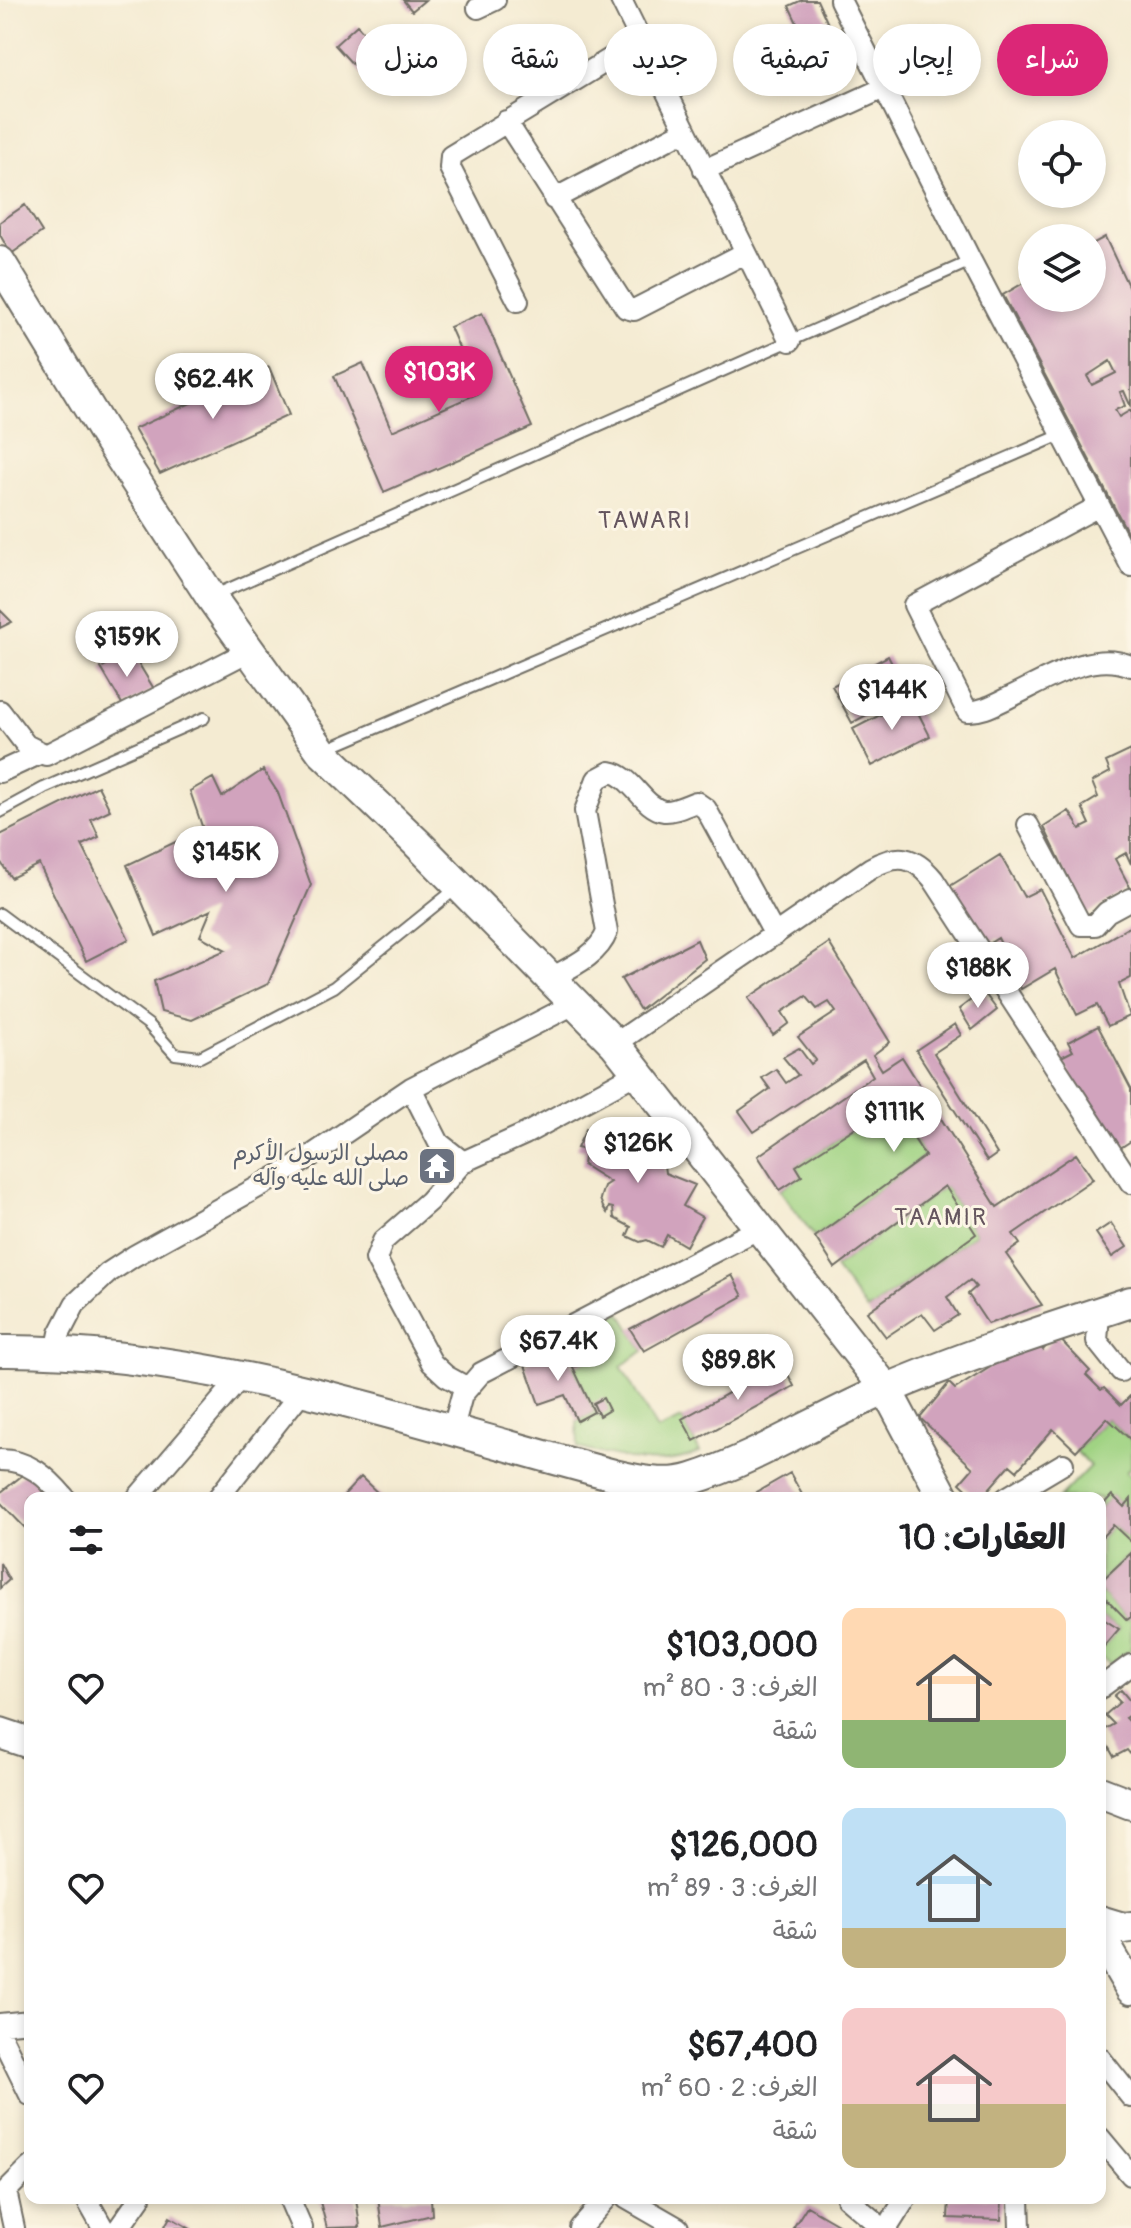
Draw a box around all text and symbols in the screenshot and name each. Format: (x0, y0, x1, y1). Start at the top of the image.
chip: منزل (356, 24, 467, 96)
chip: شقة (483, 24, 588, 96)
chip: جديد (604, 24, 717, 96)
chip: تصفية (733, 24, 857, 96)
chip: إيجار (873, 24, 981, 96)
chip: شراء (997, 24, 1108, 96)
map controls (1018, 120, 1106, 312)
button: locate (1018, 120, 1106, 208)
button: layers (1018, 224, 1106, 312)
pin: $103K (383, 346, 495, 414)
pin: $62.4K (148, 353, 278, 421)
text: $103K (403, 356, 475, 388)
text: $62.4K (173, 363, 253, 395)
district label: TAWARI (598, 506, 692, 535)
pin: $159K (71, 611, 183, 679)
text: $159K (93, 621, 161, 653)
pin: $144K (836, 664, 948, 732)
text: $144K (857, 674, 927, 706)
pin: $145K (170, 826, 282, 894)
text: $145K (191, 836, 261, 868)
pin: $188K (922, 942, 1034, 1010)
text: $188K (945, 952, 1011, 984)
pin: $111K (838, 1086, 950, 1154)
text: $111K (864, 1096, 924, 1128)
pin: $126K (582, 1117, 694, 1185)
text: $126K (603, 1127, 673, 1159)
place label: مصلى الرسول الأكرم صلى الله عليه وآله (232, 1137, 409, 1192)
temple icon: مصلى الرسول الأكرم صلى الله عليه وآله (416, 1145, 458, 1187)
district label: TAAMIR (894, 1203, 988, 1232)
pin: $67.4K (493, 1315, 623, 1383)
text: $67.4K (518, 1325, 598, 1357)
pin: $89.8K (673, 1334, 803, 1402)
text: $89.8K (700, 1344, 776, 1376)
text: العقارات: 10 (899, 1517, 1066, 1560)
icon: filters (64, 1518, 108, 1562)
text: $103,000 (666, 1624, 818, 1667)
icon: home (906, 1640, 1002, 1736)
icon: heart (64, 1666, 108, 1710)
text: الغرف: 3 · 80 m² (643, 1672, 818, 1704)
text: شقة (773, 1715, 818, 1747)
text: $126,000 (669, 1824, 818, 1867)
icon: home (906, 1840, 1002, 1936)
icon: heart (64, 1866, 108, 1910)
text: الغرف: 3 · 89 m² (647, 1872, 818, 1904)
text: شقة (773, 1915, 818, 1947)
text: $67,400 (687, 2024, 818, 2067)
icon: home (906, 2040, 1002, 2136)
icon: heart (64, 2066, 108, 2110)
text: الغرف: 2 · 60 m² (641, 2072, 818, 2104)
text: شقة (773, 2115, 818, 2147)

